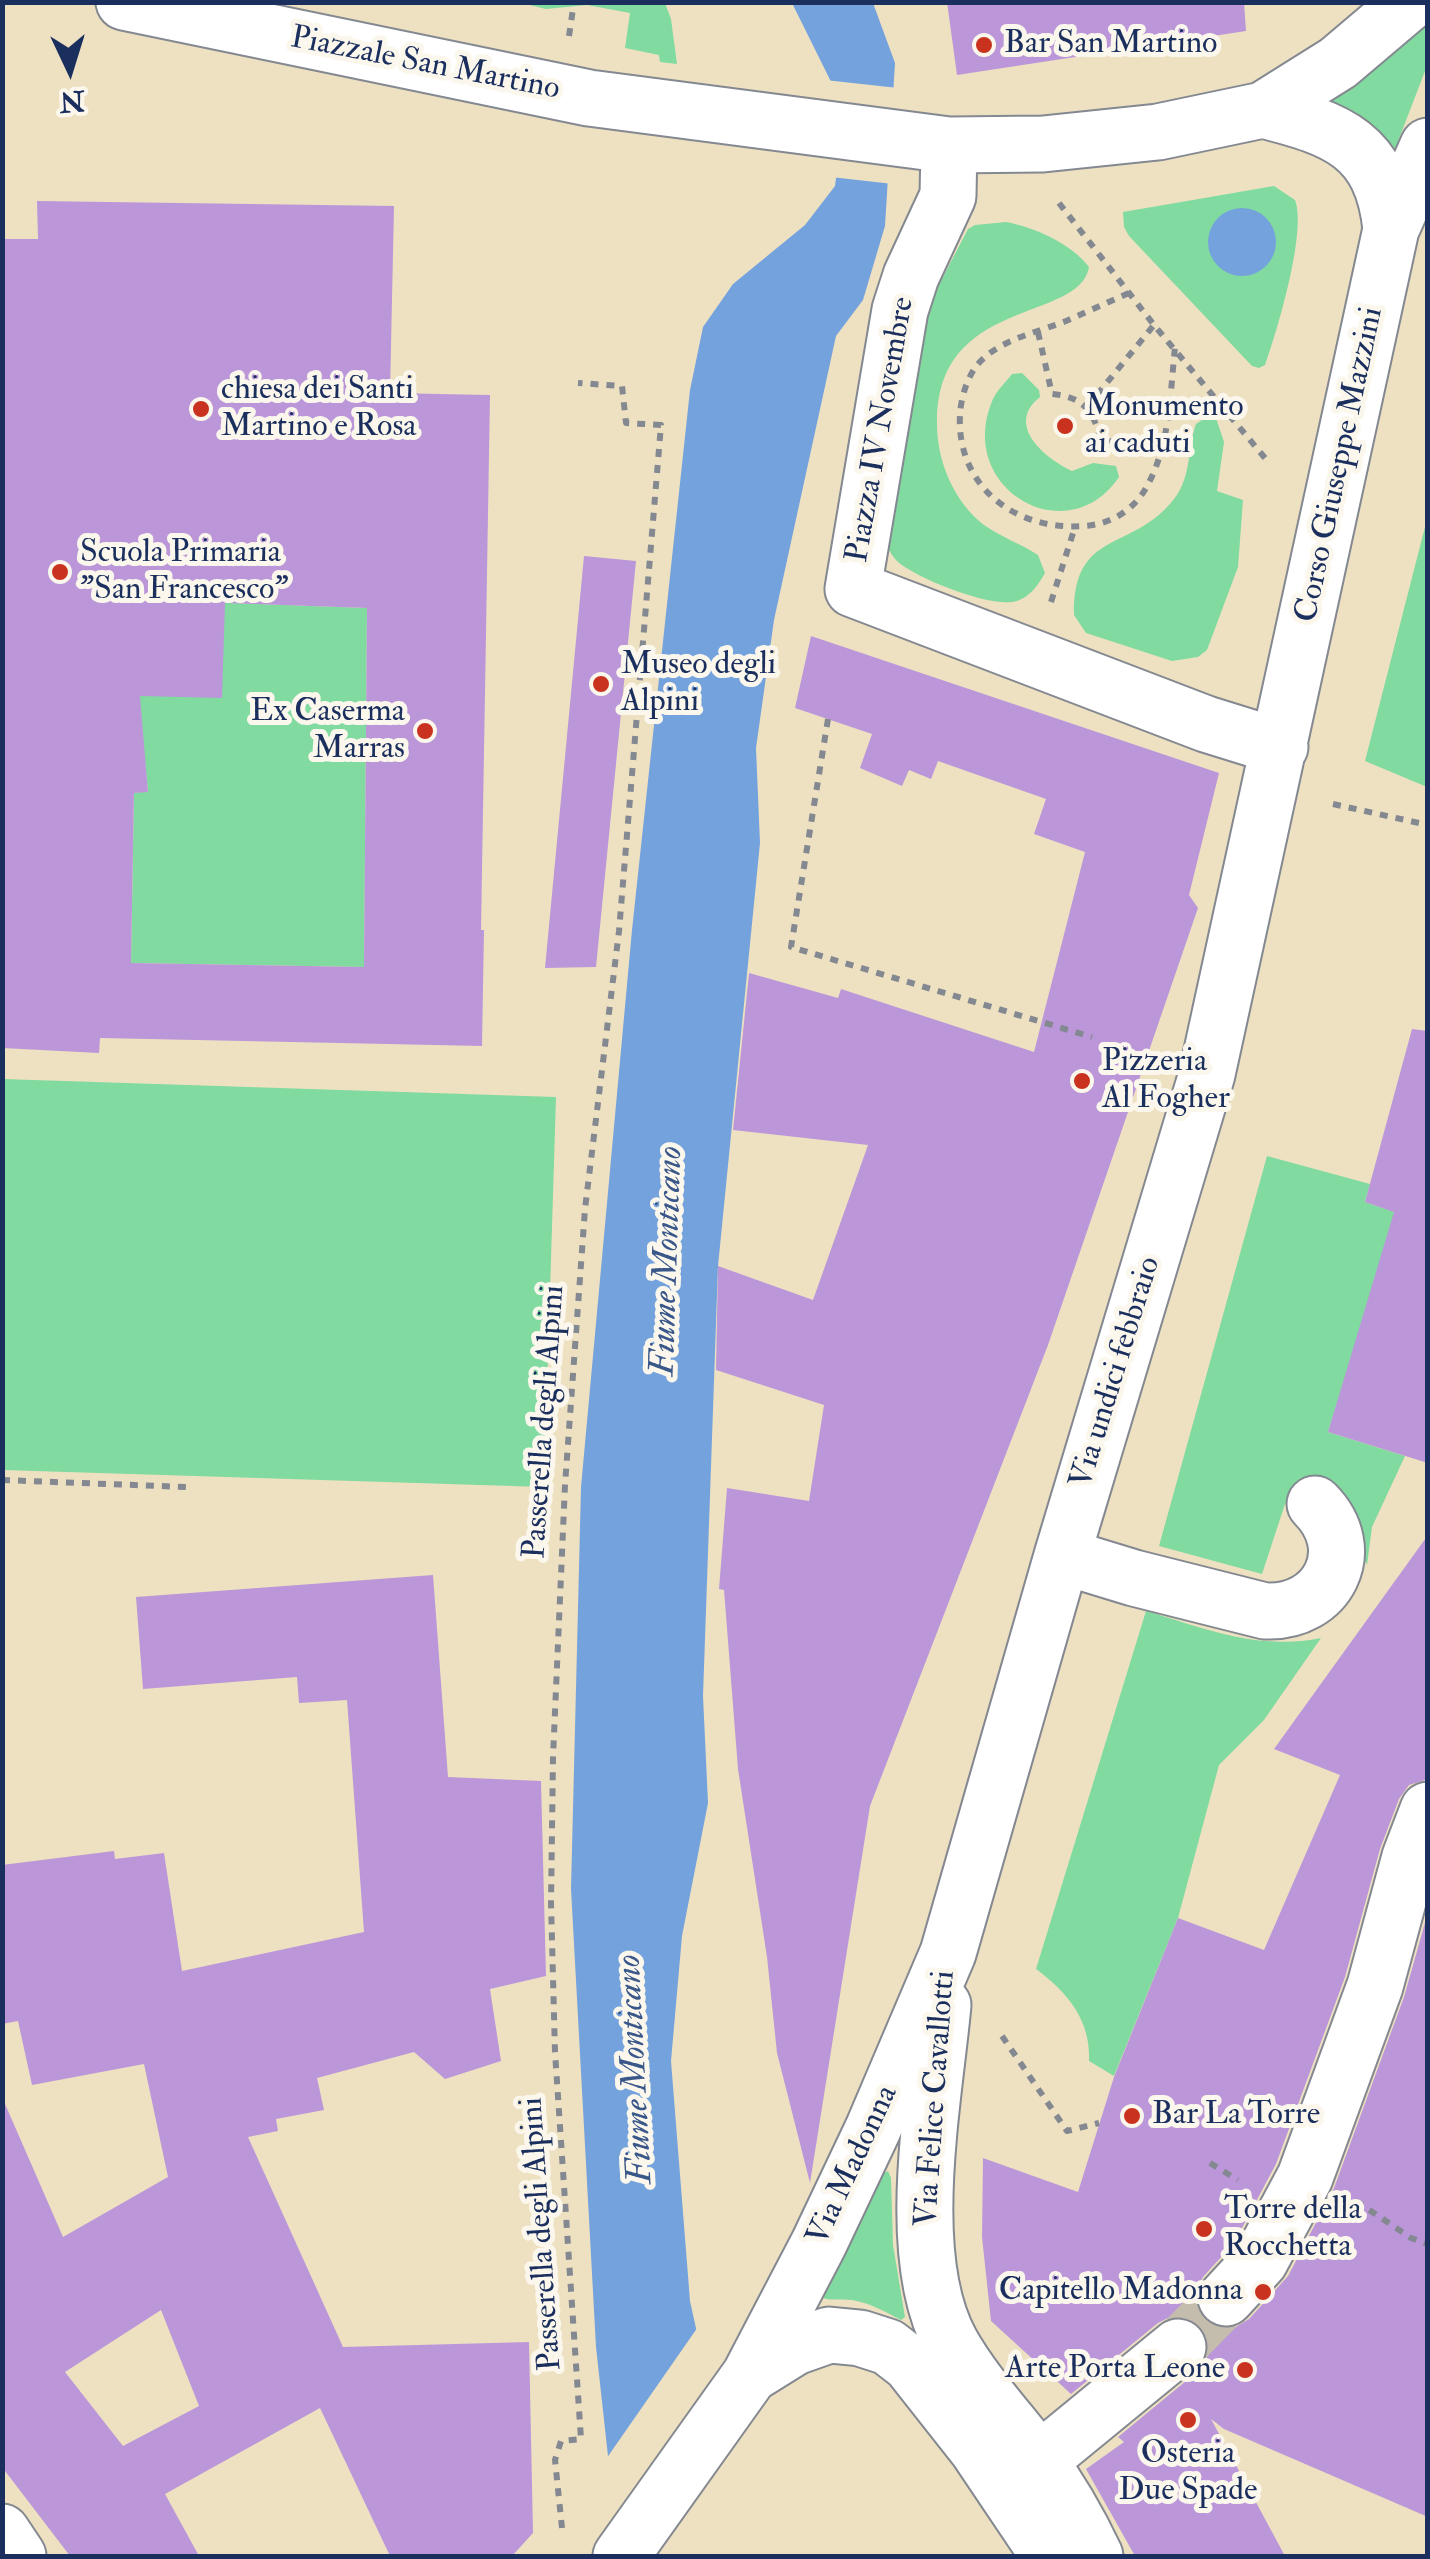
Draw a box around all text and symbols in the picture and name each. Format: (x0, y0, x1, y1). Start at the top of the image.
north arrow (20, 20, 120, 120)
street label: Piazzale San Martino (287, 20, 563, 110)
place label: Bar San Martino (1004, 26, 1218, 64)
marker: Bar San Martino (973, 34, 995, 56)
text: N (58, 82, 86, 119)
street label: Piazza IV Novembre (840, 294, 924, 566)
street label: Corso Giuseppe Mazzini (1289, 304, 1393, 626)
place label: chiesa dei Santi Martino e Rosa (221, 372, 417, 447)
place label: Monumento ai caduti (1085, 389, 1244, 464)
marker: chiesa dei Santi Martino e Rosa (190, 398, 212, 420)
marker: Monumento ai caduti (1054, 415, 1076, 437)
place label: Scuola Primaria "San Francesco" (80, 535, 289, 610)
marker: Scuola Primaria "San Francesco" (49, 561, 71, 583)
place label: Museo degli Alpini (621, 647, 776, 722)
marker: Museo degli Alpini (590, 673, 612, 695)
place label: Ex Caserma Marras (250, 694, 405, 769)
marker: Ex Caserma Marras (414, 720, 436, 742)
place label: Pizzeria Al Fogher (1102, 1044, 1230, 1119)
marker: Pizzeria Al Fogher (1071, 1070, 1093, 1092)
water label: Fiume Monticano (644, 1146, 694, 1376)
street label: Via undici febbraio (1064, 1253, 1170, 1493)
street label: Passerella degli Alpini (517, 1284, 575, 1560)
water label: Fiume Monticano (610, 1953, 664, 2185)
street label: Via Felice Cavallotti (909, 1970, 965, 2228)
street label: Via Madonna (800, 2080, 908, 2252)
street label: Passerella degli Alpini (514, 2096, 572, 2372)
place label: Bar La Torre (1152, 2097, 1320, 2135)
marker: Bar La Torre (1121, 2105, 1143, 2127)
place label: Torre della Rocchetta (1224, 2192, 1362, 2267)
marker: Torre della Rocchetta (1193, 2218, 1215, 2240)
place label: Capitello Madonna (999, 2273, 1243, 2311)
marker: Capitello Madonna (1252, 2281, 1274, 2303)
place label: Arte Porta Leone (1005, 2351, 1225, 2389)
marker: Arte Porta Leone (1234, 2359, 1256, 2381)
marker: Osteria Due Spade (1177, 2409, 1199, 2431)
place label: Osteria Due Spade (1119, 2436, 1257, 2511)

